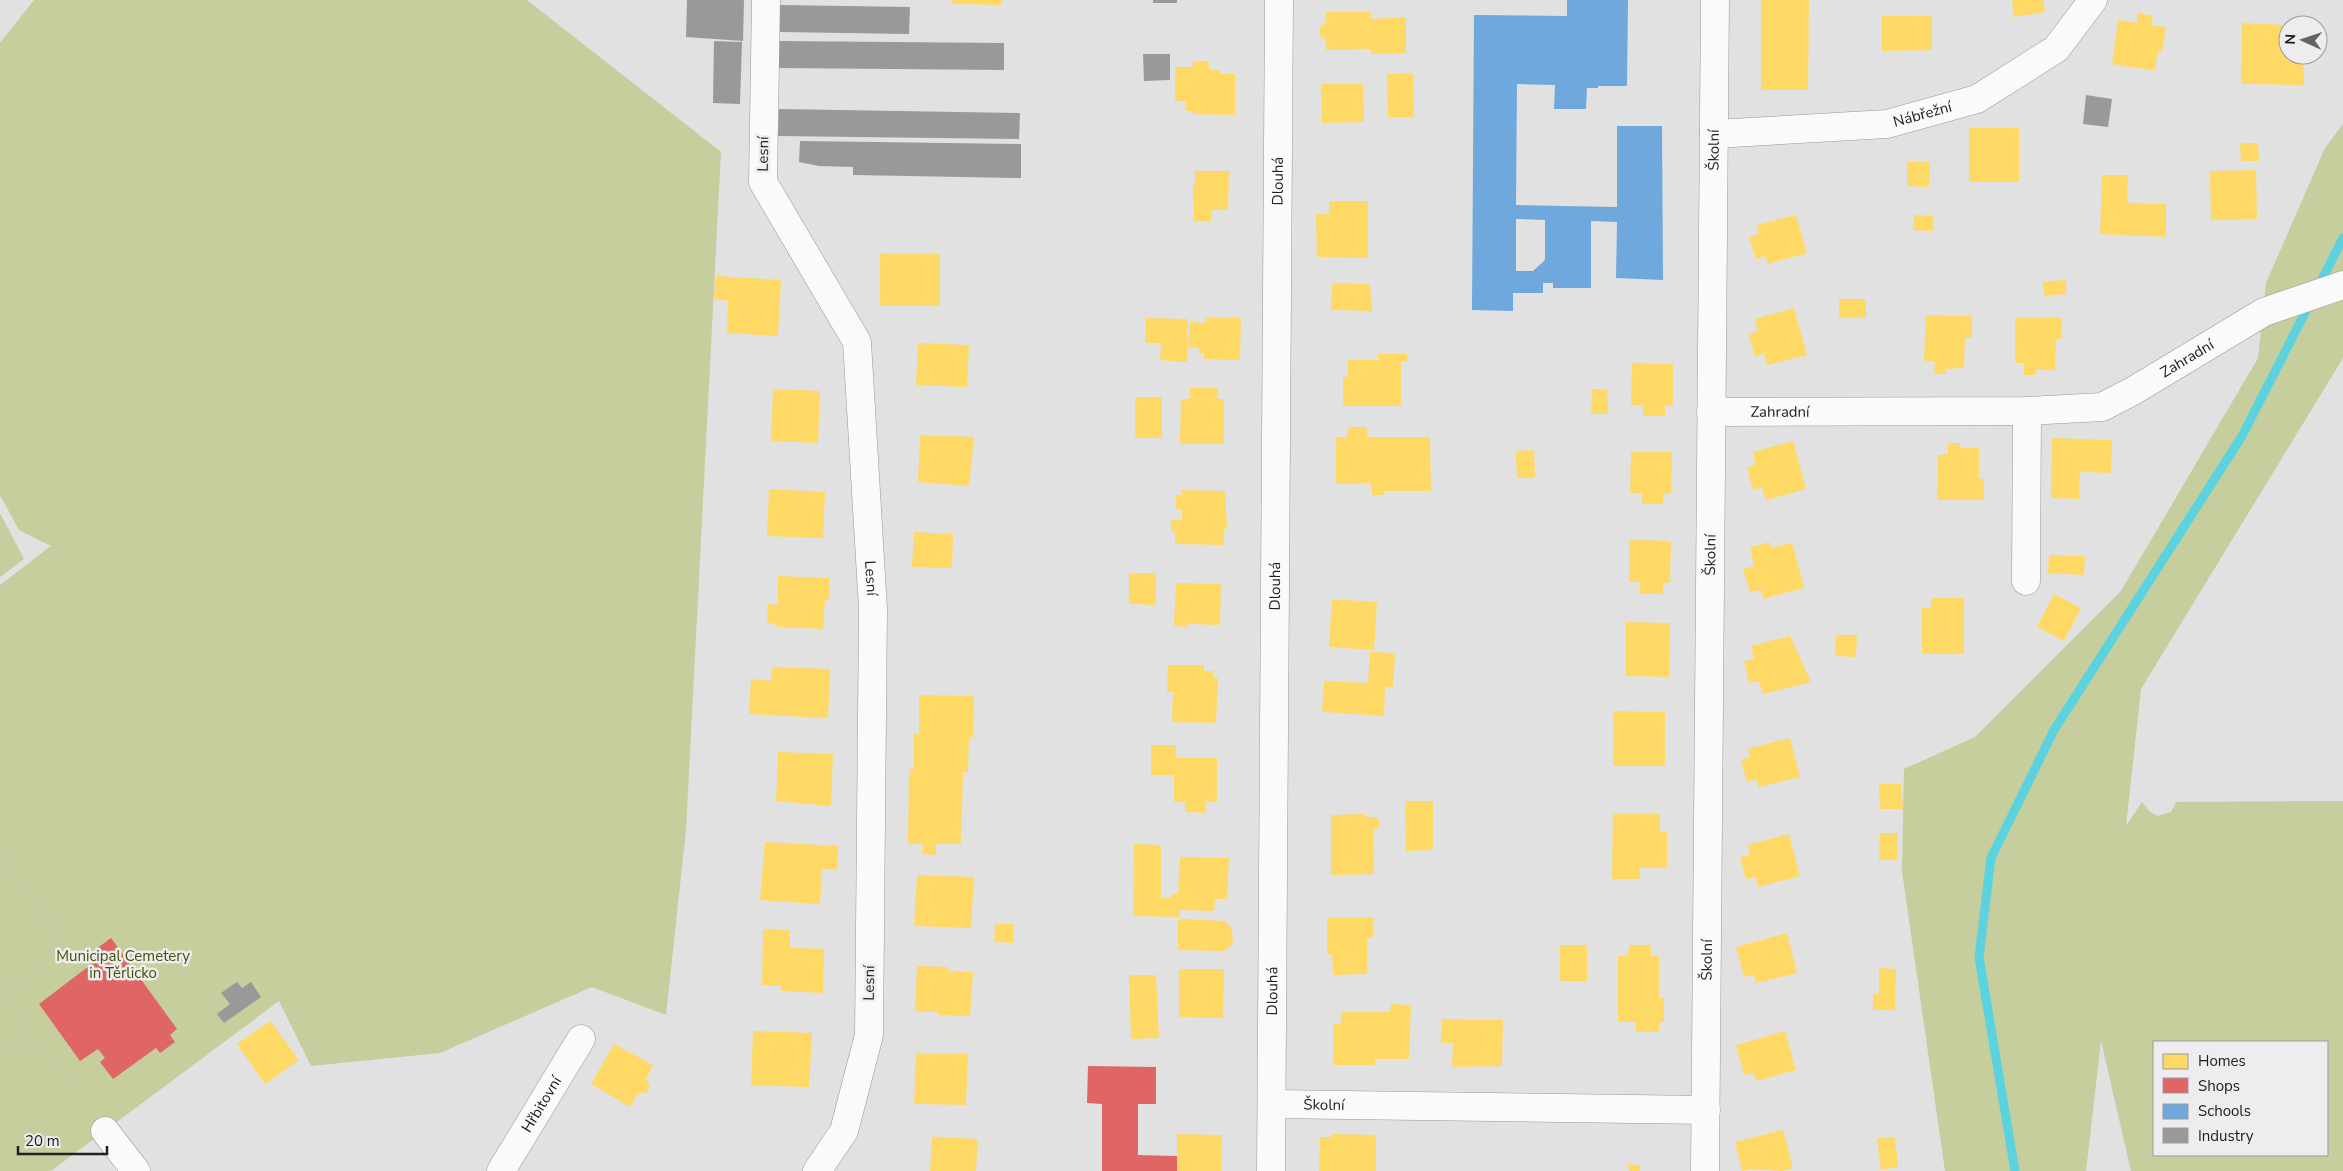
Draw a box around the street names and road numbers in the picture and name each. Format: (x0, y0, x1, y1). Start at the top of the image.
street label: Nábřežní (1891, 96, 1955, 132)
street label: Školní (1703, 128, 1724, 171)
street label: Lesní (753, 135, 773, 172)
street label: Dlouhá (1268, 157, 1288, 205)
street label: Zahradní (2156, 334, 2219, 382)
street label: Zahradní (1750, 402, 1811, 422)
street label: Školní (1699, 533, 1720, 576)
street label: Lesní (860, 560, 882, 598)
street label: Dlouhá (1265, 562, 1285, 610)
street label: Školní (1696, 938, 1717, 981)
street label: Lesní (859, 964, 879, 1001)
street label: Dlouhá (1262, 967, 1282, 1015)
street label: Hřbitovní (517, 1071, 567, 1136)
street label: Školní (1303, 1093, 1346, 1115)

